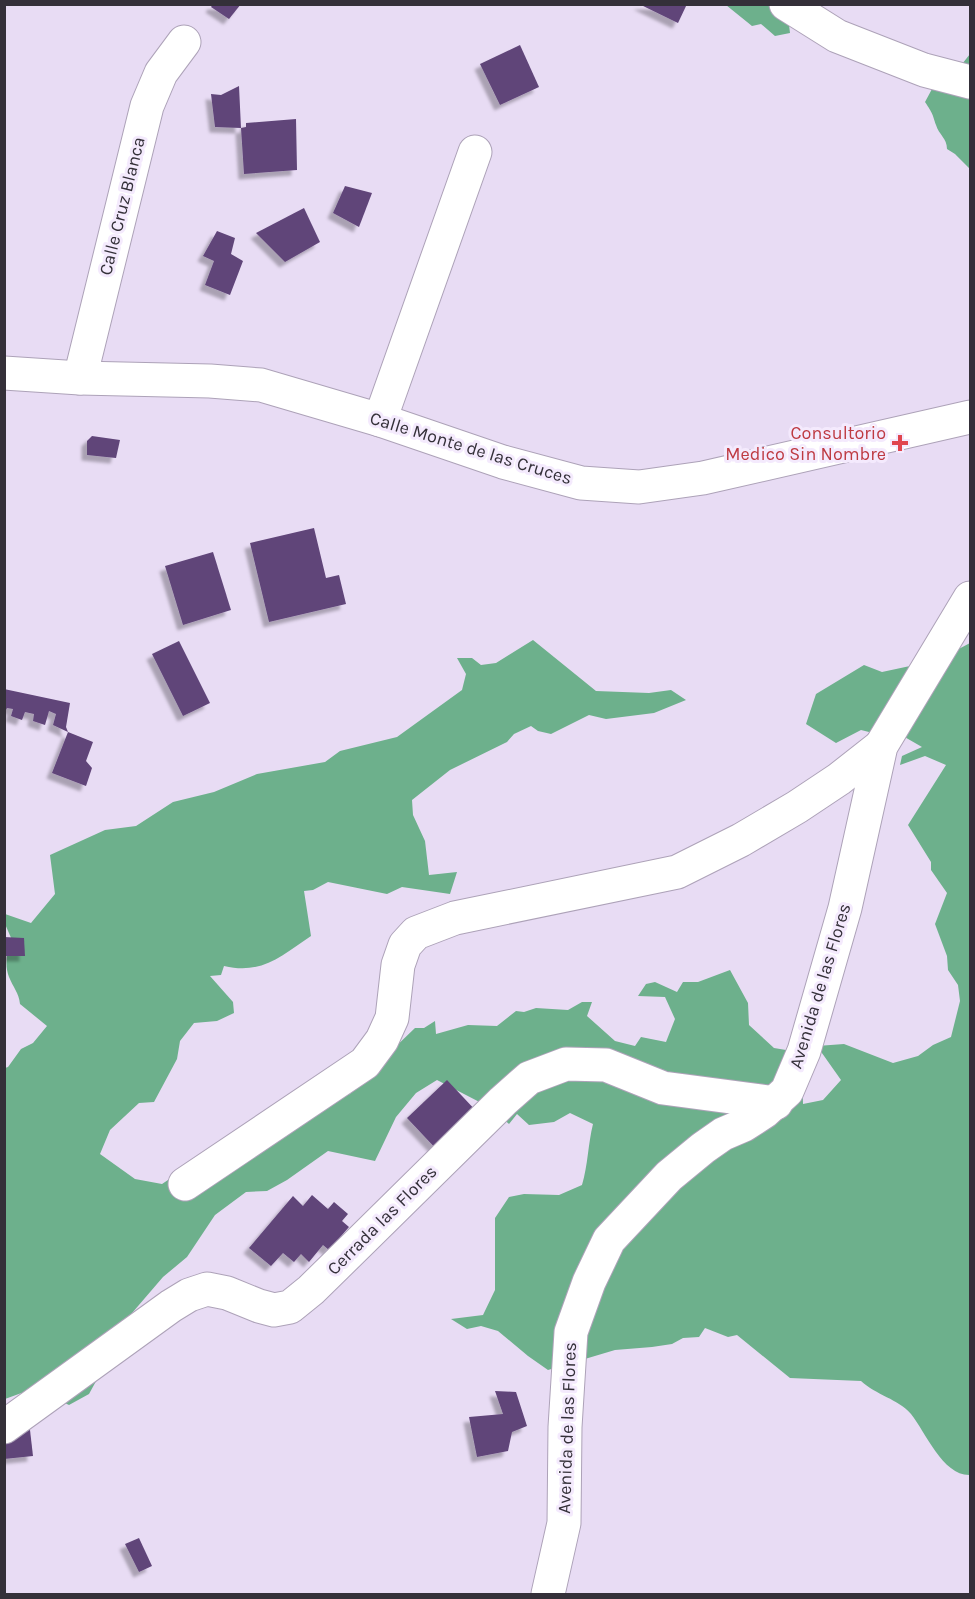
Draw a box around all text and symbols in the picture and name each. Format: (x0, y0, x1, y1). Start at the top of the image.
street label: Calle Cruz Blanca (94, 134, 150, 278)
street label: Calle Monte de las Cruces (367, 407, 575, 489)
place label: Consultorio Medico Sin Nombre (725, 422, 886, 465)
marker: Consultorio Medico Sin Nombre (891, 434, 909, 452)
street label: Avenida de las Flores (784, 901, 856, 1071)
street label: Cerrada las Flores (323, 1161, 441, 1279)
street label: Avenida de las Flores (553, 1342, 581, 1514)

